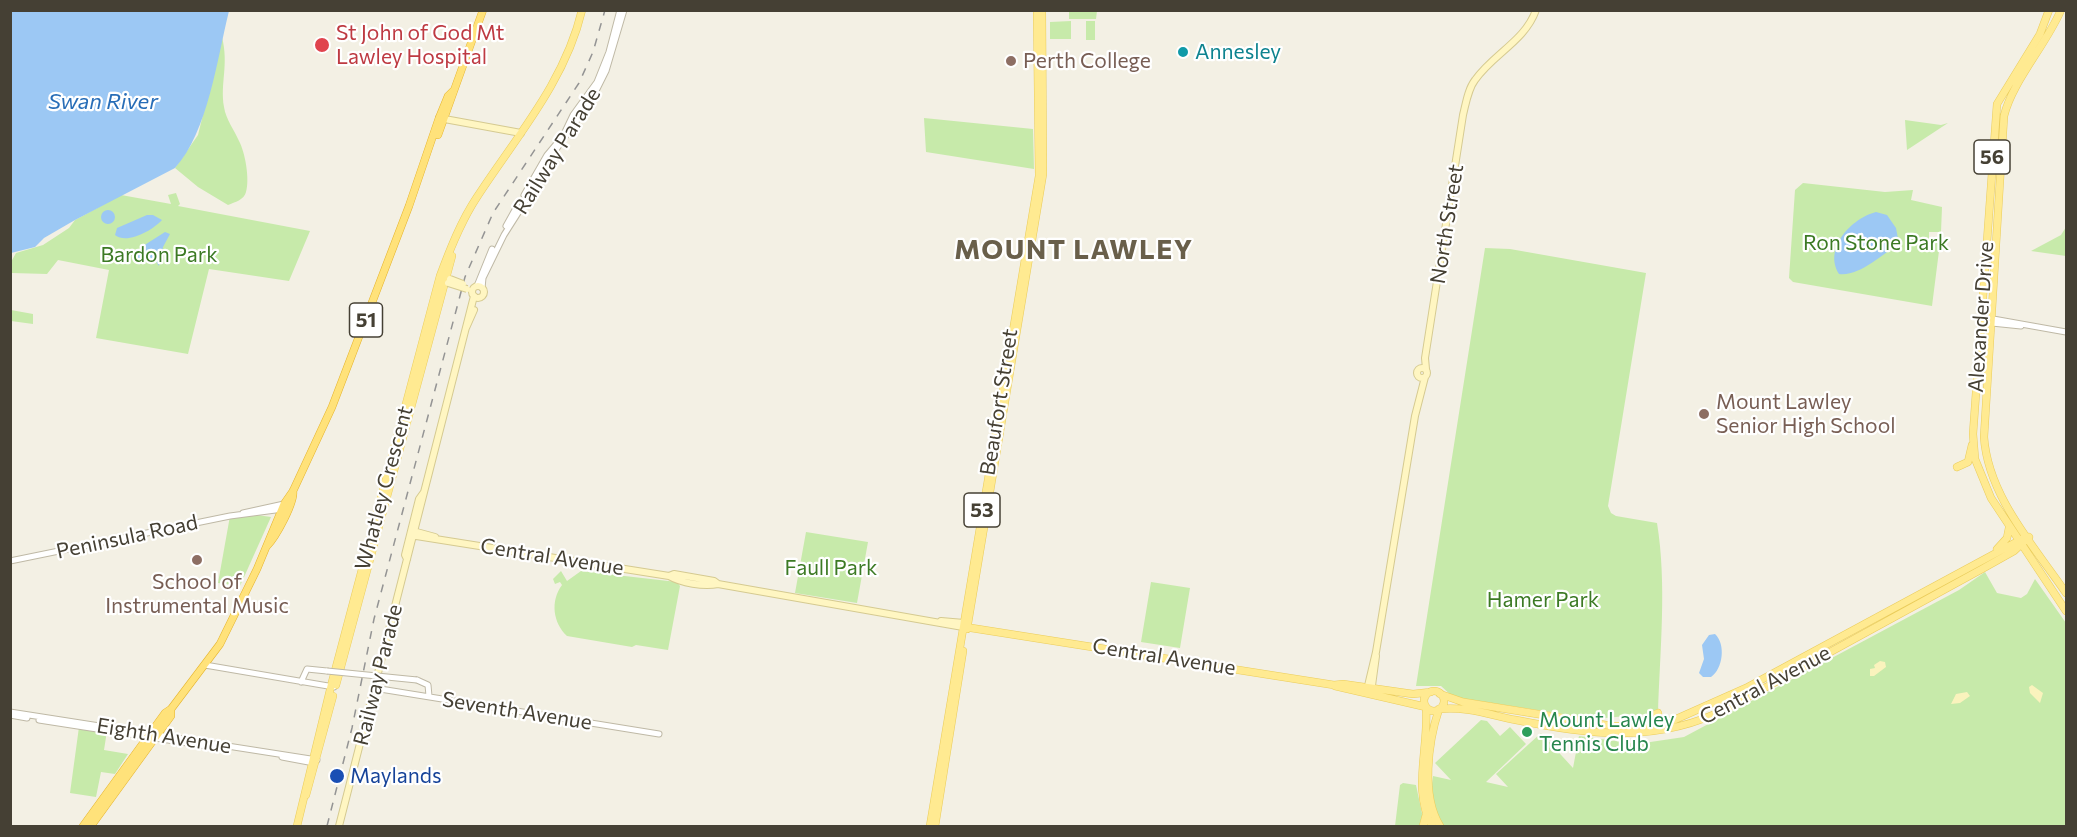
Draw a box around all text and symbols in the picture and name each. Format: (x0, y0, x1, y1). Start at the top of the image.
place label: St John of God Mt Lawley Hospital (336, 20, 504, 70)
marker: St John of God Mt Lawley Hospital (313, 36, 331, 54)
place label: Annesley (1195, 39, 1281, 65)
marker: Annesley (1176, 45, 1190, 59)
place label: Perth College (1023, 48, 1151, 74)
marker: Perth College (1004, 54, 1018, 68)
street label: Railway Parade (508, 83, 606, 219)
water label: Swan River (48, 89, 158, 115)
road number: 56 (1974, 140, 2010, 174)
street label: North Street (1425, 162, 1469, 286)
park label: Ron Stone Park (1803, 230, 1949, 256)
district label: MOUNT LAWLEY (954, 234, 1194, 266)
street label: Alexander Drive (1963, 241, 1999, 393)
park label: Bardon Park (100, 242, 218, 268)
road number: 51 (350, 303, 382, 337)
street label: Beaufort Street (975, 327, 1023, 477)
place label: Mount Lawley Senior High School (1716, 389, 1896, 439)
street label: Whatley Crescent (350, 403, 418, 573)
marker: Mount Lawley Senior High School (1697, 407, 1711, 421)
road number: 53 (964, 493, 1000, 527)
street label: Peninsula Road (54, 510, 200, 564)
street label: Central Avenue (479, 533, 625, 581)
marker: School of Instrumental Music (190, 553, 204, 567)
park label: Faull Park (785, 555, 877, 581)
place label: School of Instrumental Music (105, 569, 289, 619)
park label: Hamer Park (1487, 587, 1599, 613)
street label: Railway Parade (348, 602, 408, 748)
street label: Central Avenue (1091, 633, 1237, 681)
street label: Central Avenue (1695, 640, 1835, 730)
street label: Seventh Avenue (440, 687, 594, 735)
place label: Mount Lawley Tennis Club (1539, 707, 1675, 757)
street label: Eighth Avenue (95, 713, 233, 759)
marker: Mount Lawley Tennis Club (1520, 725, 1534, 739)
place label: Maylands (350, 763, 442, 789)
marker: Maylands (328, 767, 346, 785)

